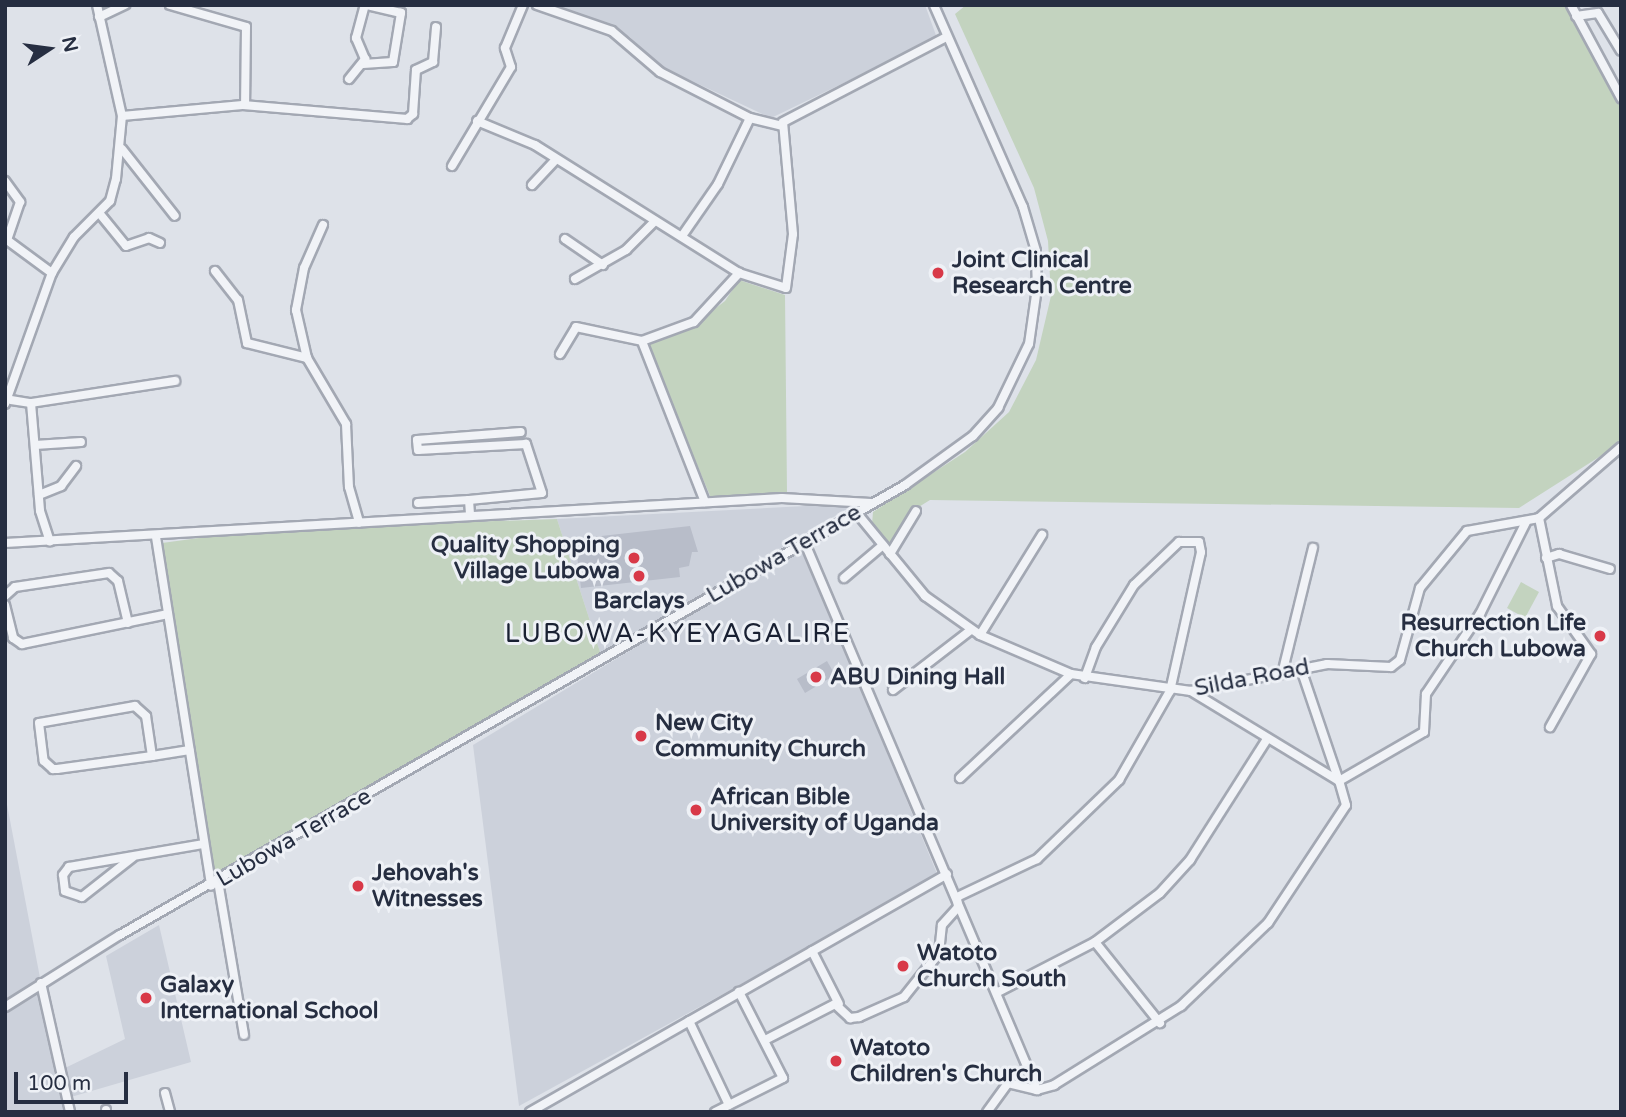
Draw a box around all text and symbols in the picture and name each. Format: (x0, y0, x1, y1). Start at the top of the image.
north arrow (14, 14, 84, 84)
text: N (57, 34, 82, 54)
place label: Joint Clinical Research Centre (952, 246, 1132, 300)
marker: Joint Clinical Research Centre (930, 265, 946, 281)
street label: Lubowa Terrace (702, 499, 866, 609)
place label: Quality Shopping Village Lubowa (431, 531, 620, 585)
marker: Quality Shopping Village Lubowa (626, 550, 642, 566)
marker: Barclays (631, 568, 647, 584)
place label: Barclays (593, 587, 685, 615)
place label: Resurrection Life Church Lubowa (1400, 609, 1586, 663)
district label: LUBOWA-KYEYAGALIRE (507, 618, 849, 650)
marker: Resurrection Life Church Lubowa (1592, 628, 1608, 644)
street label: Silda Road (1192, 653, 1312, 703)
place label: ABU Dining Hall (830, 663, 1005, 691)
marker: ABU Dining Hall (808, 669, 824, 685)
place label: New City Community Church (655, 709, 866, 763)
marker: New City Community Church (633, 728, 649, 744)
street label: Lubowa Terrace (212, 783, 376, 893)
place label: African Bible University of Uganda (710, 783, 939, 837)
marker: African Bible University of Uganda (688, 802, 704, 818)
place label: Jehovah's Witnesses (372, 859, 483, 913)
marker: Jehovah's Witnesses (350, 878, 366, 894)
place label: Watoto Church South (917, 939, 1067, 993)
marker: Watoto Church South (895, 958, 911, 974)
place label: Galaxy International School (160, 971, 378, 1025)
marker: Galaxy International School (138, 990, 154, 1006)
place label: Watoto Children's Church (850, 1034, 1042, 1088)
marker: Watoto Children's Church (828, 1053, 844, 1069)
scale bar (18, 1058, 131, 1102)
text: 100 m (27, 1071, 91, 1096)

